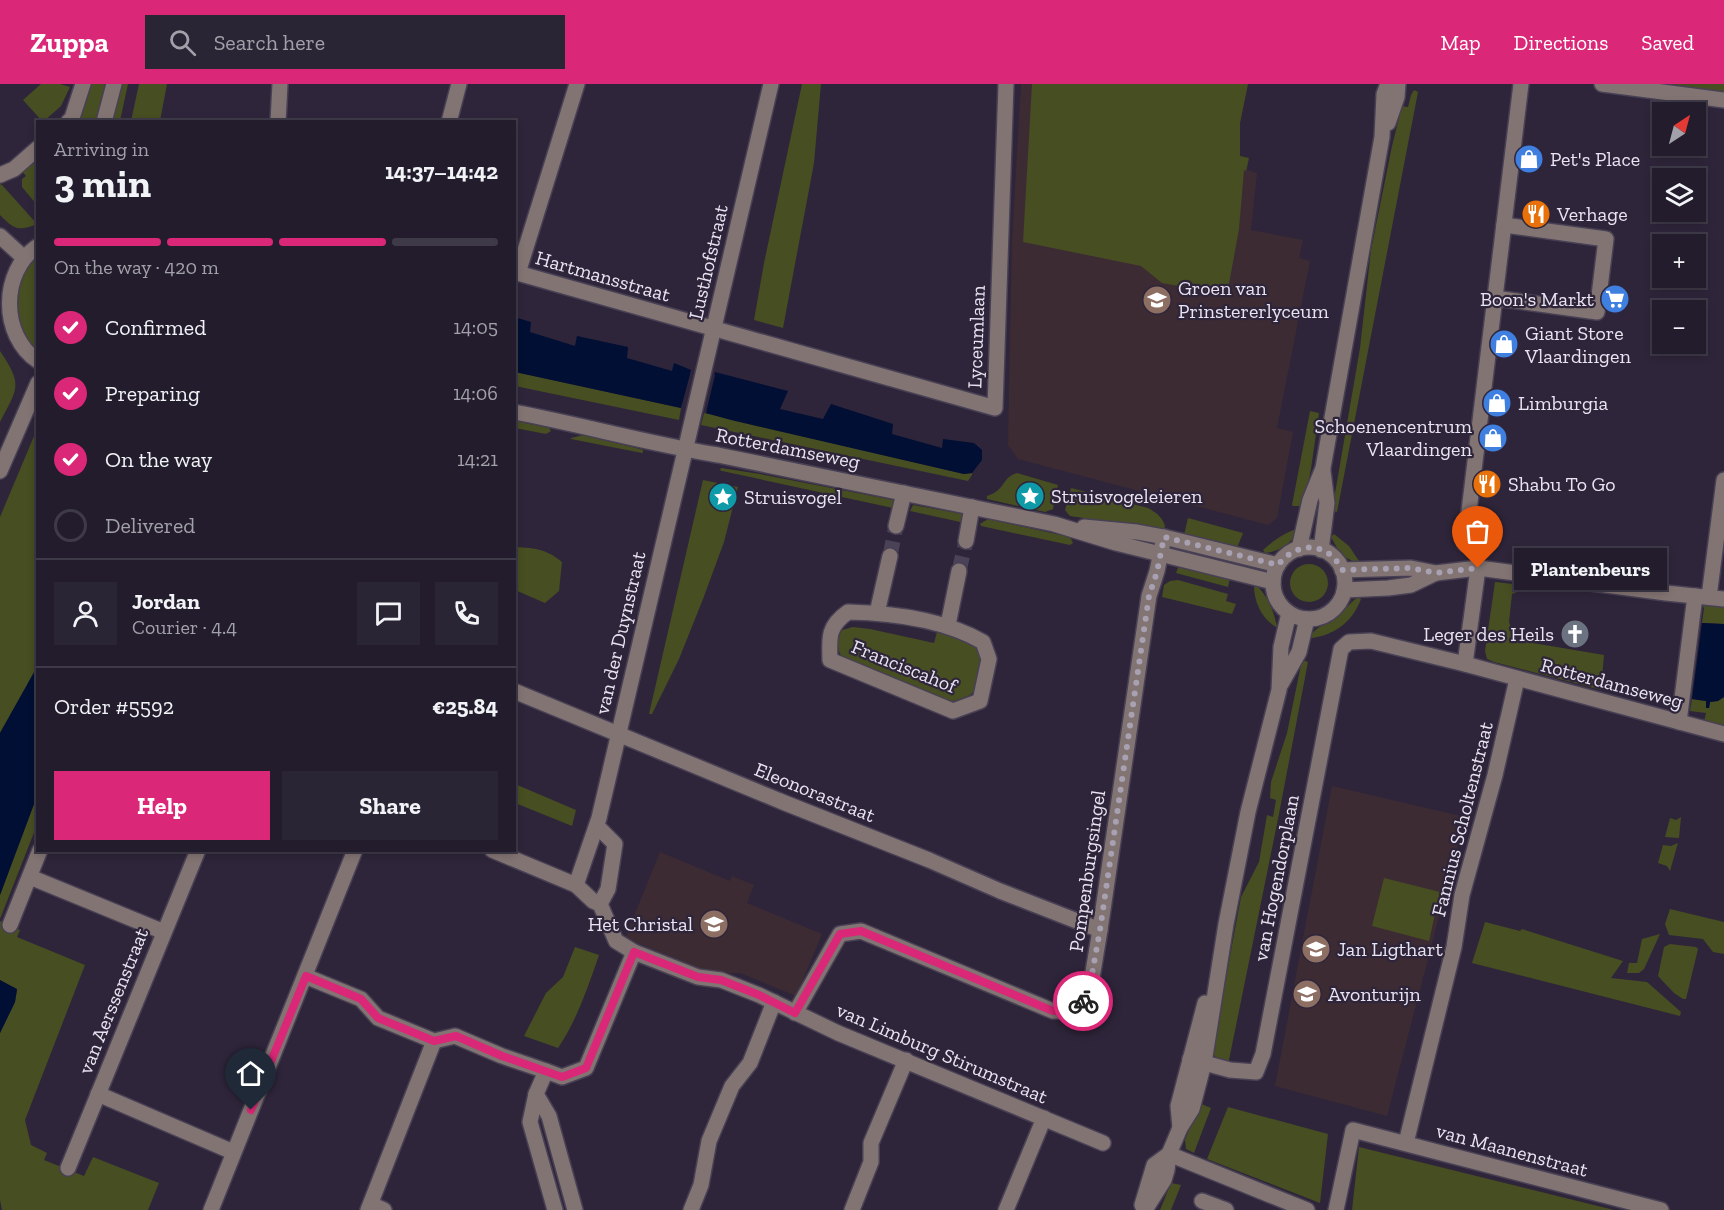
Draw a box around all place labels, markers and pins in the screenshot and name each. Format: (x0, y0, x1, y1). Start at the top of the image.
shop icon: Pet's Place (1513, 143, 1545, 175)
place label: Pet's Place (1550, 147, 1640, 171)
restaurant icon: Verhage (1520, 198, 1552, 230)
place label: Verhage (1556, 202, 1628, 226)
place label: Groen van Prinstererlyceum (1178, 276, 1329, 323)
supermarket icon: Boon's Markt (1599, 283, 1631, 315)
school or university icon: Groen van Prinstererlyceum (1141, 284, 1173, 316)
place label: Boon's Markt (1480, 287, 1595, 311)
place label: Giant Store Vlaardingen (1524, 321, 1631, 368)
shop icon: Giant Store Vlaardingen (1488, 328, 1520, 360)
shop icon: Limburgia (1481, 387, 1513, 419)
place label: Limburgia (1518, 391, 1609, 415)
place label: Schoenencentrum Vlaardingen (1315, 414, 1473, 461)
shop icon: Schoenencentrum Vlaardingen (1477, 422, 1509, 454)
restaurant icon: Shabu To Go (1471, 468, 1503, 500)
place label: Shabu To Go (1508, 472, 1616, 496)
place icon: Struisvogeleieren (1014, 480, 1046, 512)
place icon: Struisvogel (707, 481, 739, 513)
place label: Struisvogeleieren (1051, 484, 1203, 508)
place label: Struisvogel (744, 485, 842, 509)
pin (1452, 506, 1503, 568)
callout: Plantenbeurs (1514, 547, 1667, 589)
church icon: Leger des Heils (1559, 618, 1591, 650)
place label: Leger des Heils (1423, 622, 1554, 646)
school or university icon: Het Christal (698, 908, 730, 940)
place label: Het Christal (588, 912, 693, 936)
school or university icon: Jan Ligthart (1300, 933, 1332, 965)
place label: Jan Ligthart (1337, 937, 1443, 961)
school or university icon: Avonturijn (1291, 978, 1323, 1010)
place label: Avonturijn (1328, 982, 1421, 1006)
pin (225, 1048, 276, 1110)

